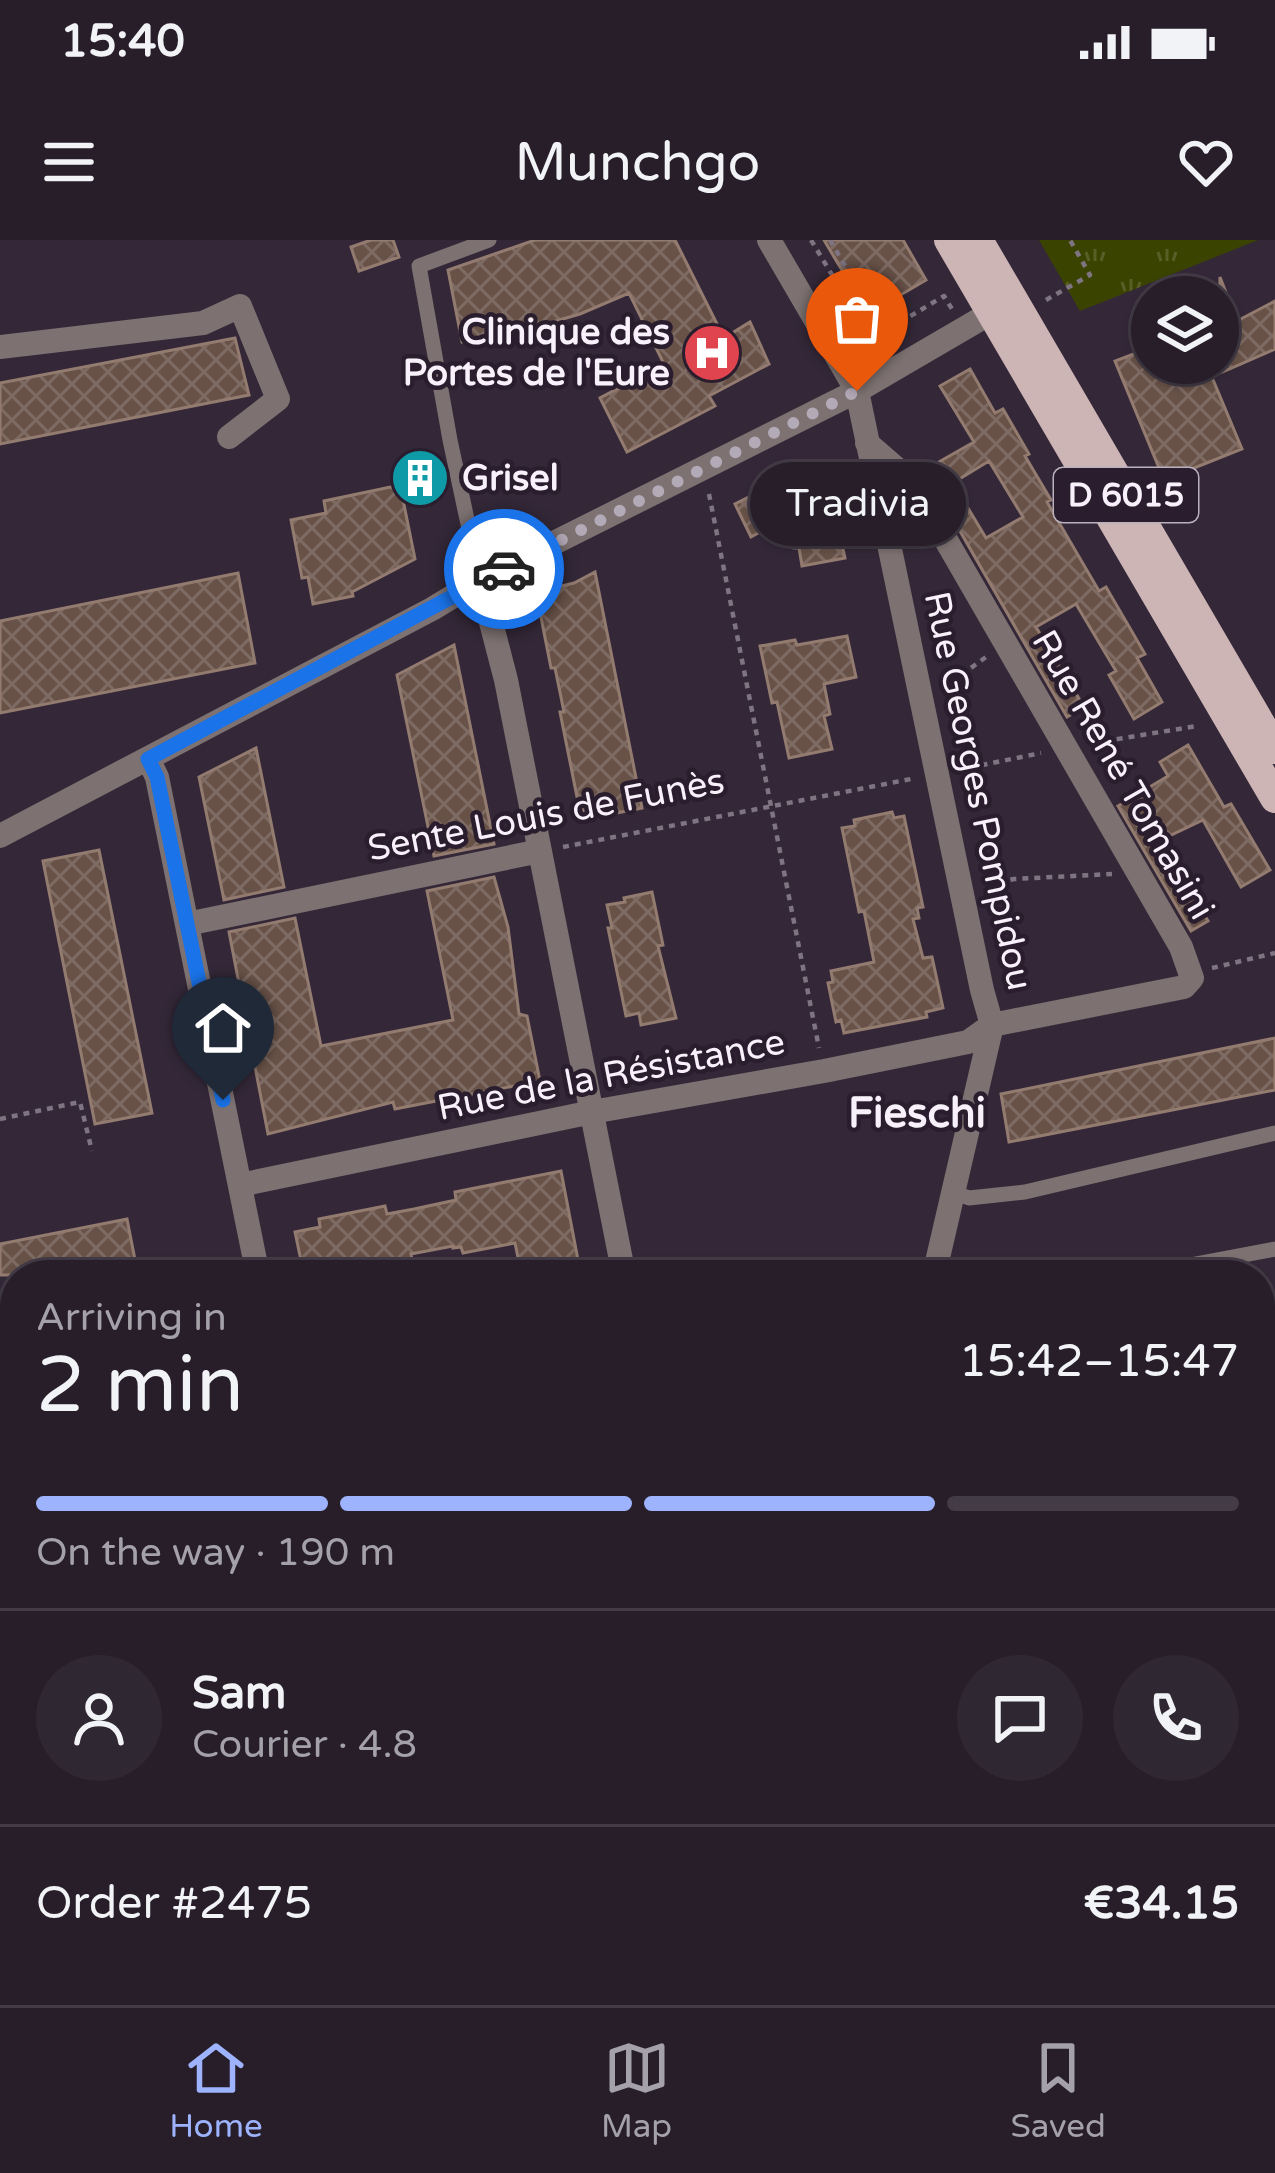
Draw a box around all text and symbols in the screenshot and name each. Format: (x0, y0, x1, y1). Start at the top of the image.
text: 15:40 (60, 15, 185, 69)
icon: menu (36, 129, 102, 195)
icon: heart (1173, 129, 1239, 195)
text: Munchgo (515, 130, 760, 195)
pin (806, 268, 908, 391)
map controls (1131, 276, 1239, 384)
button: layers (1131, 276, 1239, 384)
icon: bag (824, 286, 890, 352)
place label: Clinique des Portes de l'Eure (403, 311, 670, 395)
hospital icon: Clinique des Portes de l'Eure (681, 322, 743, 384)
building icon: Grisel (389, 447, 451, 509)
place label: Grisel (462, 457, 559, 500)
callout: Tradivia (749, 463, 965, 547)
road number: D 6015 (1054, 468, 1198, 522)
text: Tradivia (786, 480, 930, 527)
courier (444, 509, 564, 629)
icon: car (471, 536, 537, 602)
street label: Rue Georges Pompidou (915, 588, 1041, 994)
street label: Rue René Tomasini (1023, 623, 1223, 927)
street label: Sente Louis de Funès (364, 759, 728, 871)
pin (172, 977, 274, 1100)
icon: home (190, 995, 256, 1061)
street label: Rue de la Résistance (434, 1020, 788, 1130)
district label: Fieschi (848, 1088, 986, 1139)
text: Arriving in (36, 1294, 227, 1341)
text: 15:42–15:47 (959, 1335, 1239, 1389)
text: 2 min (36, 1339, 244, 1433)
text: On the way · 190 m (36, 1529, 395, 1576)
button: person (36, 1655, 162, 1781)
button: chat (957, 1655, 1083, 1781)
button: phone (1113, 1655, 1239, 1781)
text: Sam (192, 1667, 286, 1721)
text: Courier · 4.8 (192, 1721, 417, 1768)
text: Order #2475 (36, 1877, 312, 1931)
text: €34.15 (1084, 1877, 1239, 1931)
tab: Home (169, 2035, 263, 2146)
tab: Map (601, 2035, 672, 2146)
tab: Saved (1010, 2035, 1106, 2146)

